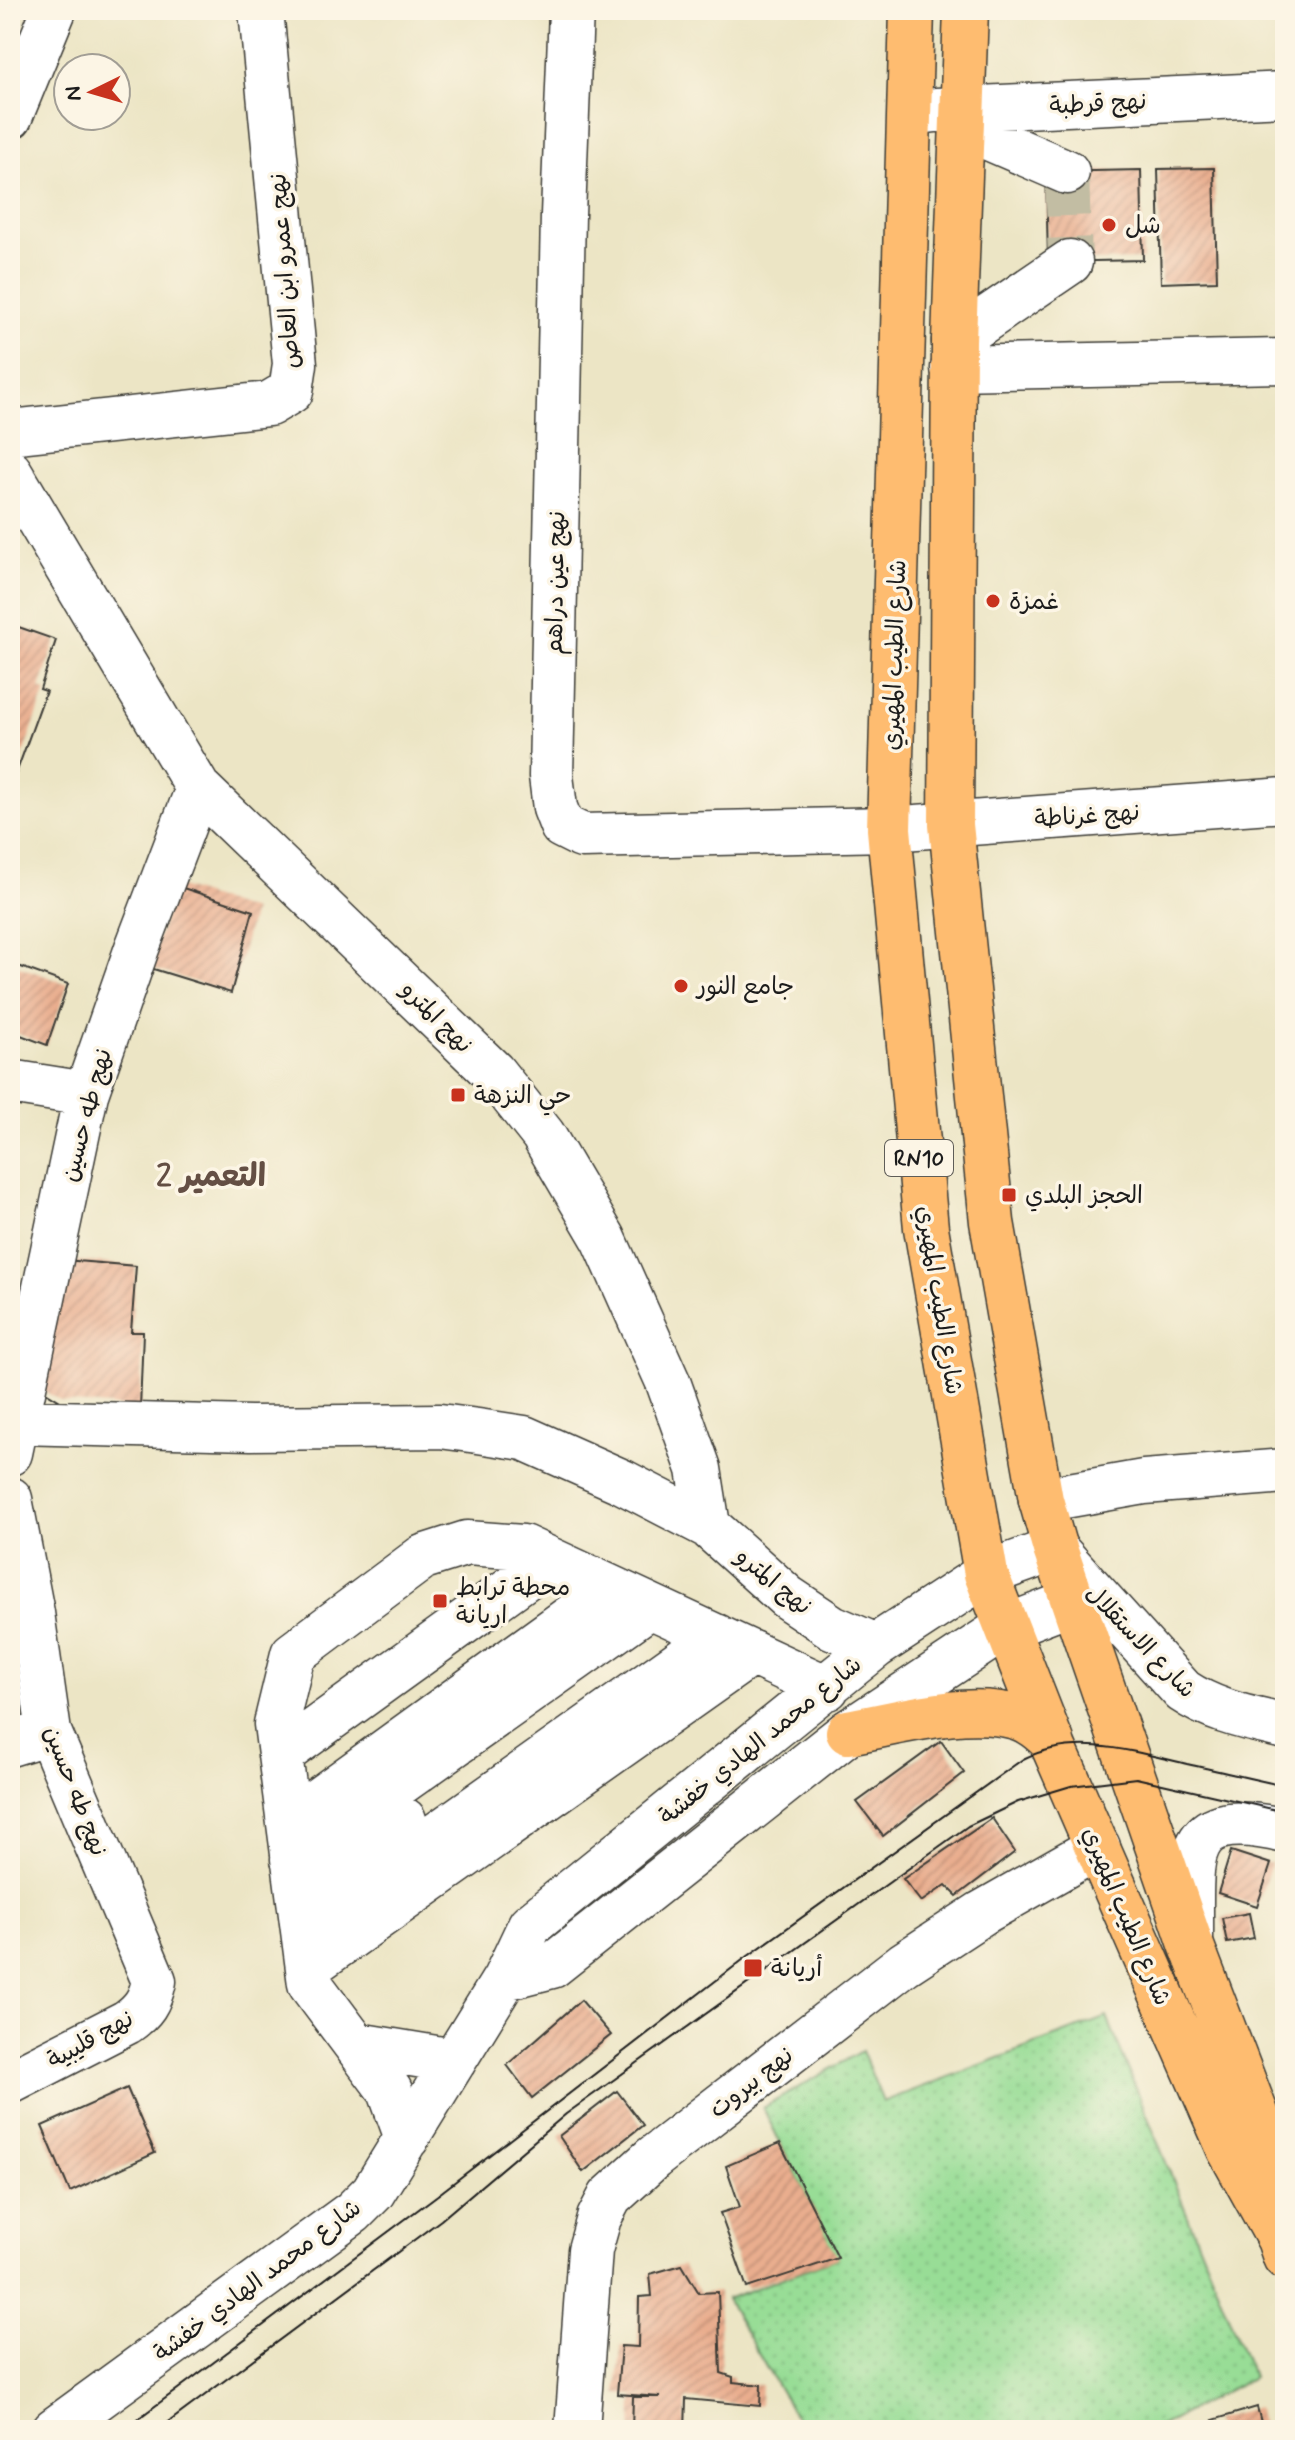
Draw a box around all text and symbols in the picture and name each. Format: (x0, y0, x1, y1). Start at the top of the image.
north arrow (52, 52, 132, 132)
text: N (59, 85, 89, 102)
street label: نهج قرطبة (1049, 86, 1148, 123)
street label: نهج عمرو ابن العاص (263, 172, 308, 370)
place label: شل (1125, 211, 1161, 242)
marker: شل (1100, 216, 1118, 234)
street label: نهج عين دراهم (540, 511, 574, 656)
street label: شارع الطيب المهيري (877, 559, 914, 751)
place label: غمزة (1009, 587, 1059, 618)
marker: غمزة (984, 592, 1002, 610)
street label: نهج غرناطة (1033, 797, 1141, 836)
place label: جامع النور (695, 972, 794, 1003)
street label: نهج المترو (393, 975, 479, 1061)
marker: جامع النور (672, 977, 690, 995)
street label: نهج طه حسين (55, 1045, 120, 1185)
place label: حي النزهة (474, 1081, 572, 1116)
marker: حي النزهة (449, 1086, 467, 1104)
road number: RN10 (885, 1140, 953, 1176)
district label: التعمير 2 (156, 1156, 266, 1198)
place label: الحجز البلدي (1025, 1181, 1143, 1212)
marker: الحجز البلدي (1000, 1186, 1018, 1204)
street label: شارع الطيب المهيري (908, 1203, 969, 1397)
street label: نهج المترو (728, 1541, 818, 1622)
place label: محطة ترابط اريانة (456, 1573, 570, 1632)
street label: شارع الاستقلال (1078, 1579, 1202, 1705)
marker: محطة ترابط اريانة (431, 1592, 449, 1610)
street label: شارع محمد الهادي خفشة (653, 1650, 869, 1833)
street label: نهج طه حسين (36, 1722, 114, 1861)
street label: شارع الطيب المهيري (1074, 1823, 1177, 2011)
place label: أريانة (771, 1953, 822, 1985)
marker: أريانة (742, 1957, 764, 1979)
street label: نهج قليبية (42, 2004, 139, 2077)
street label: نهج بيروت (704, 2041, 800, 2126)
street label: شارع محمد الهادي خفشة (148, 2193, 368, 2369)

